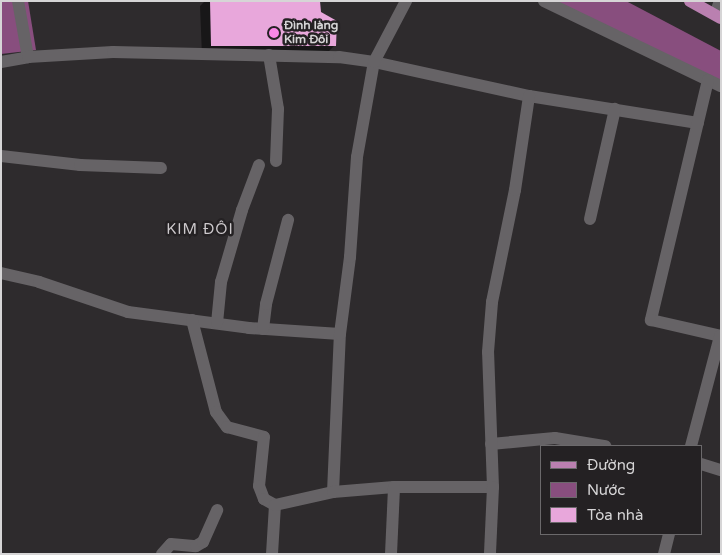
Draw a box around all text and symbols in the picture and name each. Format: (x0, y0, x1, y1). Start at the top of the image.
place label: Đình làng Kim Đôi (284, 19, 338, 47)
marker: Đình làng Kim Đôi (268, 27, 280, 39)
district label: KIM ĐÔI (165, 221, 235, 239)
legend (540, 445, 702, 535)
text: Đường (587, 456, 635, 474)
text: Nước (587, 481, 625, 499)
text: Tòa nhà (587, 506, 643, 524)

